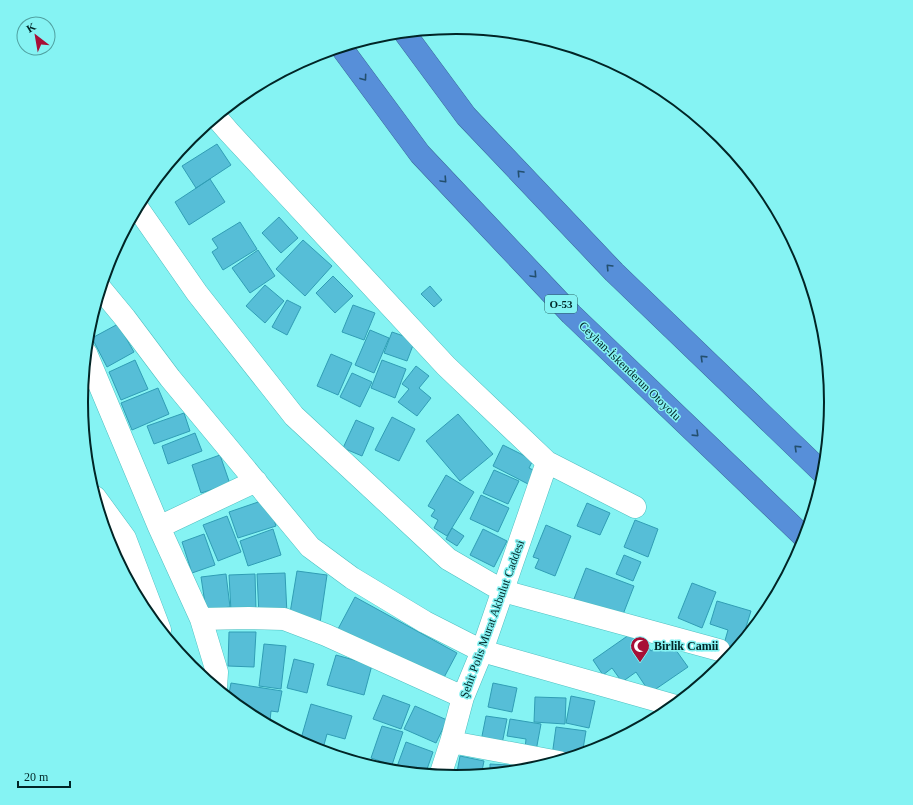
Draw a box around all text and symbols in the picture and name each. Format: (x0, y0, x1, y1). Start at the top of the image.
north arrow (16, 16, 56, 56)
text: K (24, 20, 38, 35)
one-way arrow (359, 74, 366, 81)
one-way arrow (517, 170, 525, 178)
one-way arrow (440, 175, 447, 183)
one-way arrow (607, 264, 614, 272)
one-way arrow (529, 270, 537, 278)
road number: O-53 (545, 295, 577, 313)
street label: Ceyhan-İskenderun Otoyolu (576, 319, 684, 423)
one-way arrow (700, 355, 708, 362)
one-way arrow (691, 430, 699, 437)
one-way arrow (794, 445, 802, 452)
street label: Şehit Polis Murat Akbulut Caddesi (457, 537, 527, 700)
mosque icon: Birlik Camii (629, 635, 651, 663)
place label: Birlik Camii (654, 639, 719, 653)
scale bar (18, 763, 70, 789)
text: 20 m (24, 770, 49, 784)

